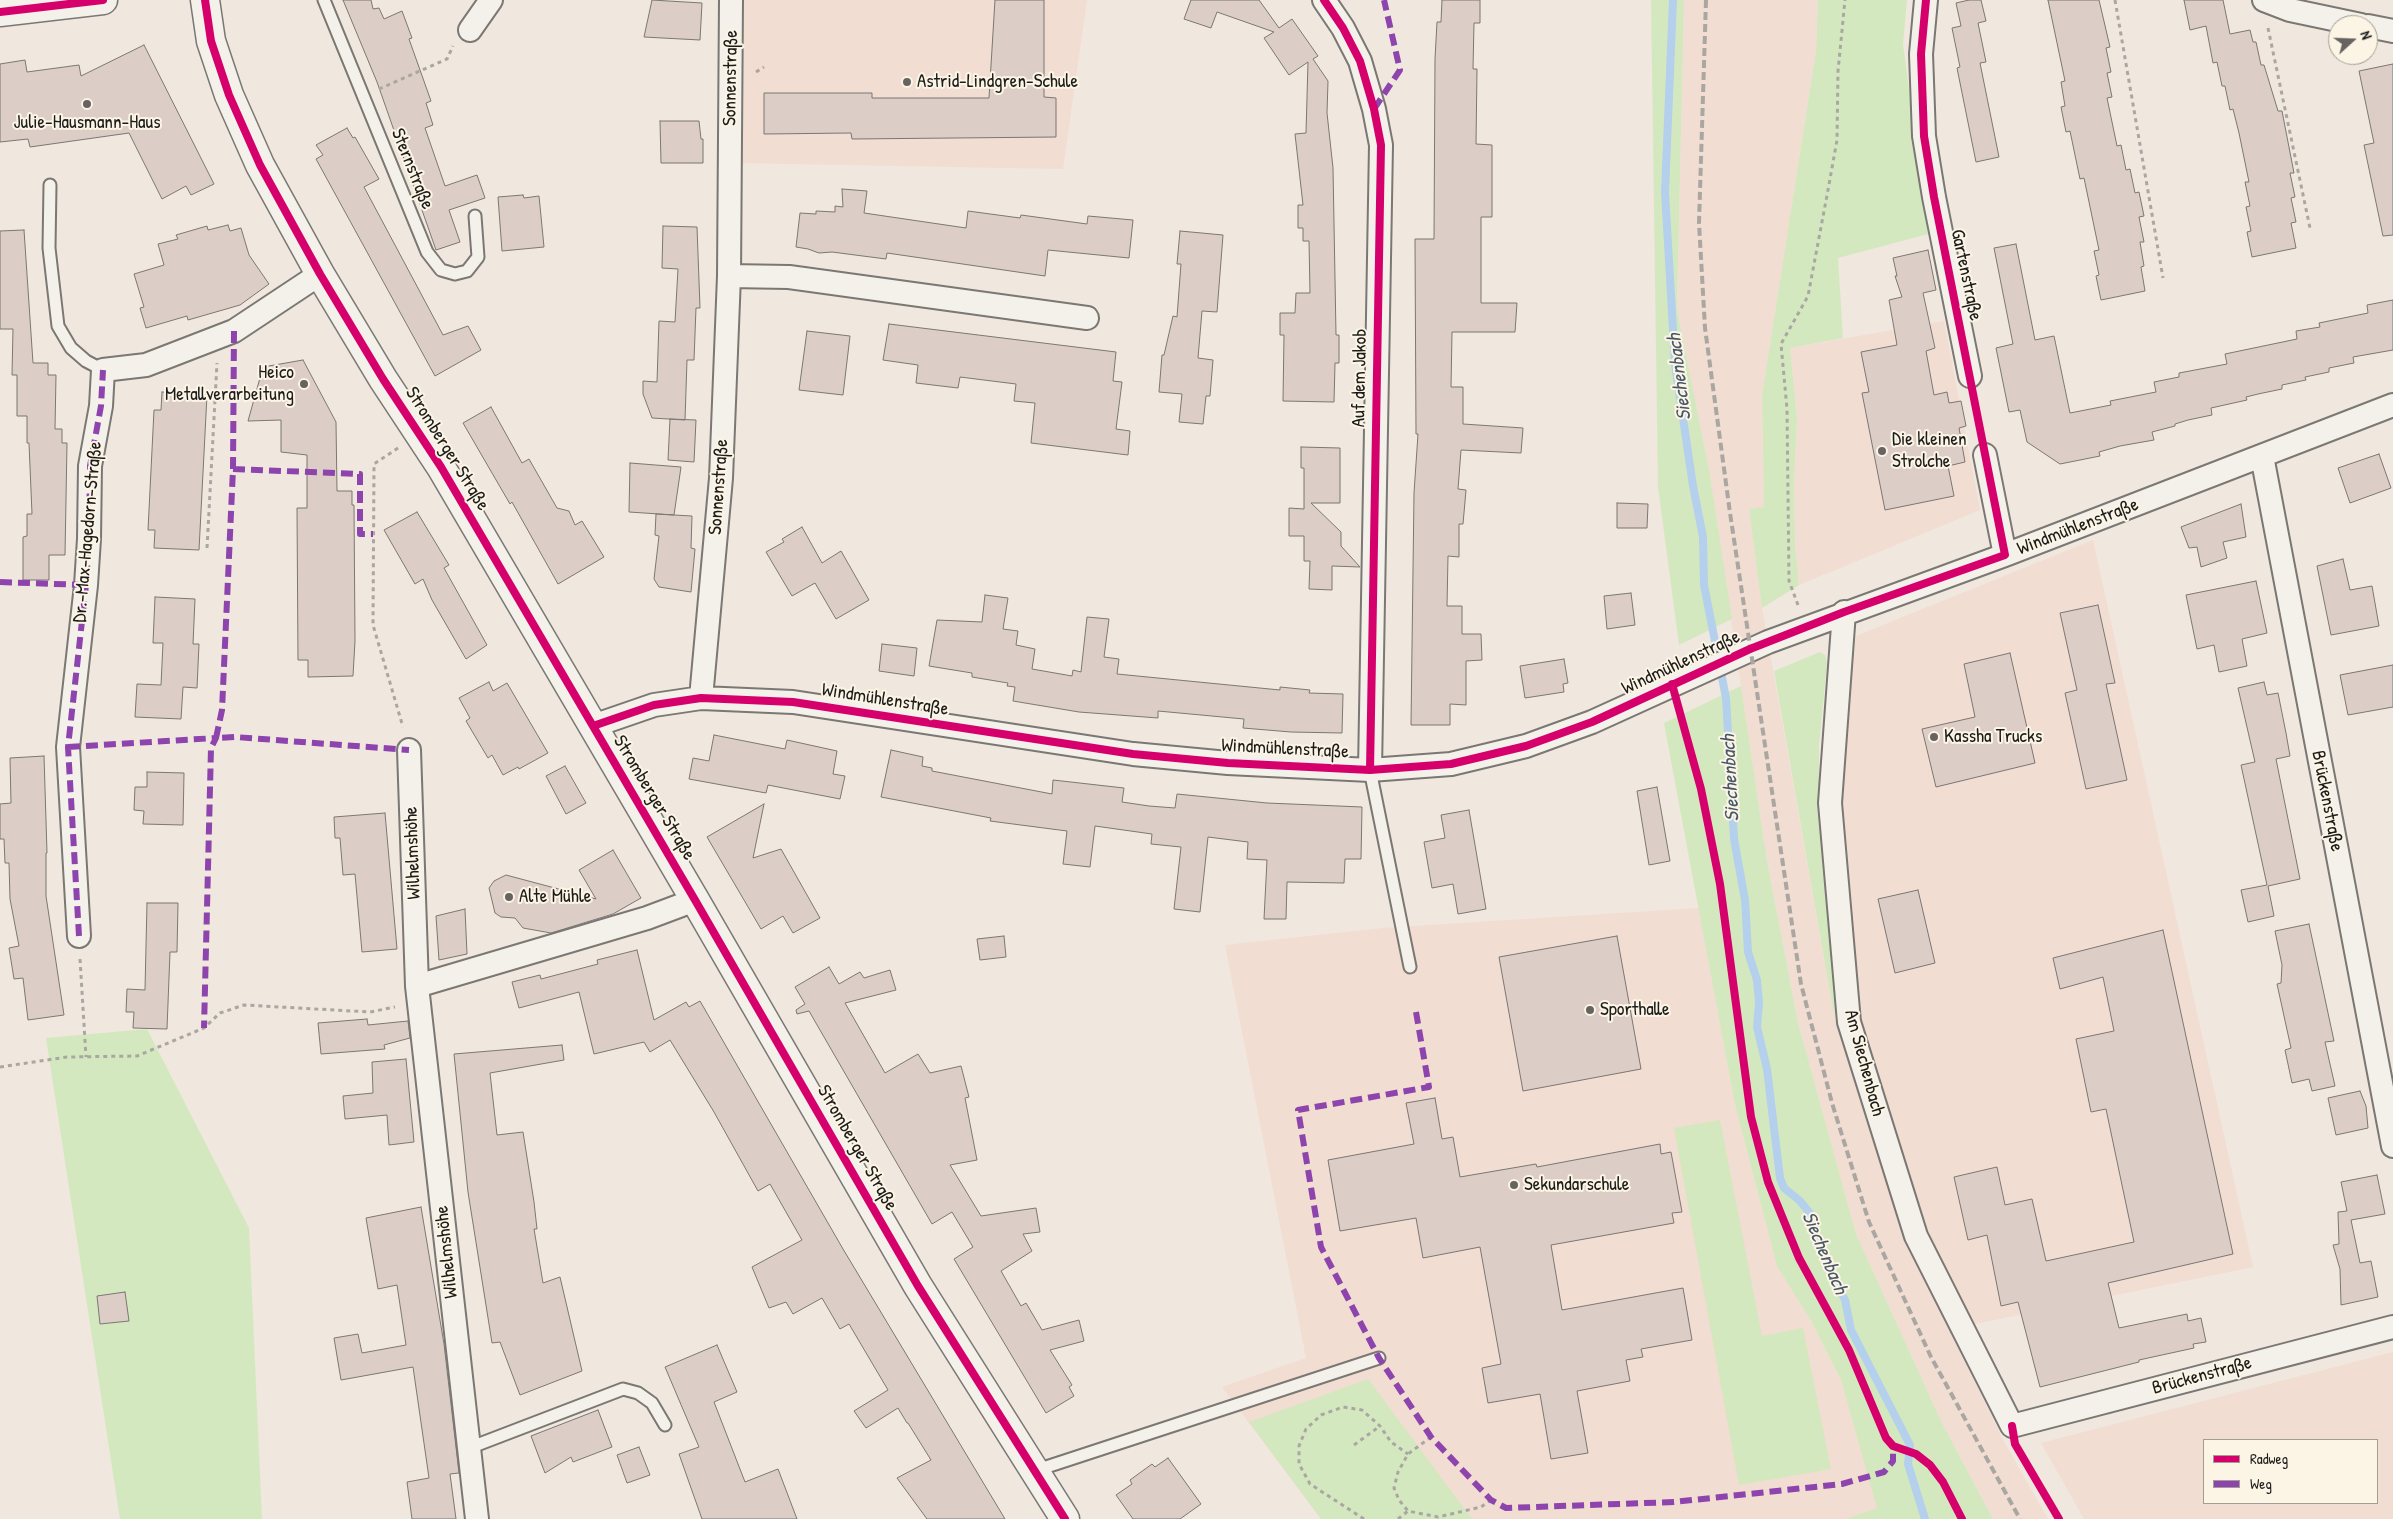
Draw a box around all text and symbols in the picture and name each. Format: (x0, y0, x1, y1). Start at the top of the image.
north arrow (2328, 15, 2378, 65)
text: N (2356, 28, 2377, 42)
street label: Sonnenstraße (719, 30, 743, 126)
place label: Astrid-Lindgren-Schule (917, 71, 1078, 93)
marker: Astrid-Lindgren-Schule (901, 76, 913, 88)
marker: Julie-Hausmann-Haus (81, 98, 93, 110)
place label: Julie-Hausmann-Haus (14, 112, 160, 134)
street label: Sternstraße (386, 125, 438, 213)
street label: Gartenstraße (1945, 227, 1987, 323)
street label: Auf dem Jakob (1348, 329, 1372, 427)
water label: Siechenbach (1663, 332, 1697, 422)
place label: Heico Metallverarbeitung (165, 362, 294, 406)
marker: Heico Metallverarbeitung (298, 378, 310, 390)
street label: Stromberger Straße (400, 383, 494, 515)
place label: Die kleinen Strolche (1892, 429, 1967, 473)
street label: Sonnenstraße (704, 438, 734, 536)
street label: Dr.-Max-Hagedorn-Straße (69, 441, 107, 623)
marker: Die kleinen Strolche (1876, 445, 1888, 457)
street label: Windmühlenstraße (2014, 493, 2142, 561)
street label: Windmühlenstraße (1618, 626, 1744, 700)
street label: Windmühlenstraße (820, 679, 950, 721)
place label: Kassha Trucks (1944, 726, 2042, 748)
marker: Kassha Trucks (1928, 731, 1940, 743)
street label: Stromberger Straße (608, 732, 700, 864)
street label: Windmühlenstraße (1221, 734, 1349, 764)
water label: Siechenbach (1717, 734, 1745, 822)
street label: Brückenstraße (2306, 749, 2348, 853)
street label: Wilhelmshöhe (400, 806, 426, 900)
place label: Alte Mühle (519, 886, 591, 908)
marker: Alte Mühle (503, 891, 515, 903)
place label: Sporthalle (1600, 999, 1670, 1021)
marker: Sporthalle (1584, 1004, 1596, 1016)
street label: Am Siechenbach (1839, 1007, 1889, 1119)
street label: Stromberger Straße (812, 1081, 902, 1215)
place label: Sekundarschule (1524, 1174, 1629, 1196)
marker: Sekundarschule (1508, 1179, 1520, 1191)
street label: Wilhelmshöhe (431, 1205, 463, 1299)
water label: Siechenbach (1796, 1208, 1852, 1298)
street label: Brückenstraße (2150, 1352, 2254, 1400)
legend (2203, 1439, 2378, 1504)
text: Radweg (2250, 1448, 2288, 1469)
text: Weg (2250, 1473, 2272, 1494)

